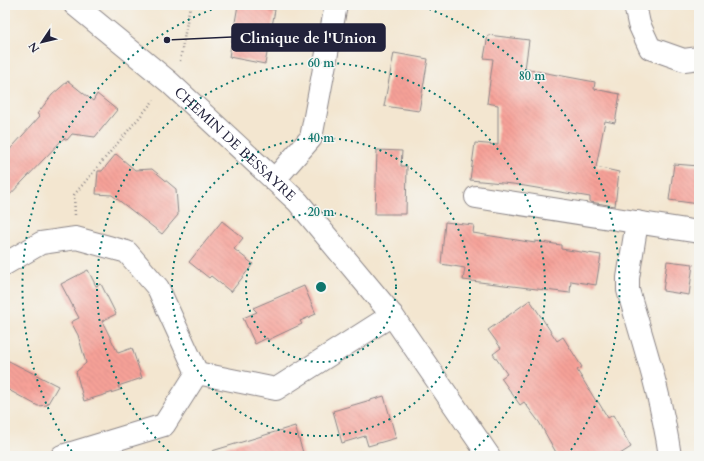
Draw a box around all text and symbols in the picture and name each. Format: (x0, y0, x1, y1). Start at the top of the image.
north arrow (22, 22, 62, 62)
callout: Clinique de l'Union (232, 24, 385, 51)
text: Clinique de l'Union (240, 28, 377, 48)
text: N (25, 39, 43, 56)
text: 60 m (308, 55, 335, 71)
text: 80 m (519, 68, 546, 84)
street label: CHEMIN DE BESSAYRE (170, 83, 300, 206)
text: 40 m (308, 130, 335, 146)
text: 20 m (308, 204, 335, 220)
centre of rings (314, 280, 328, 294)

